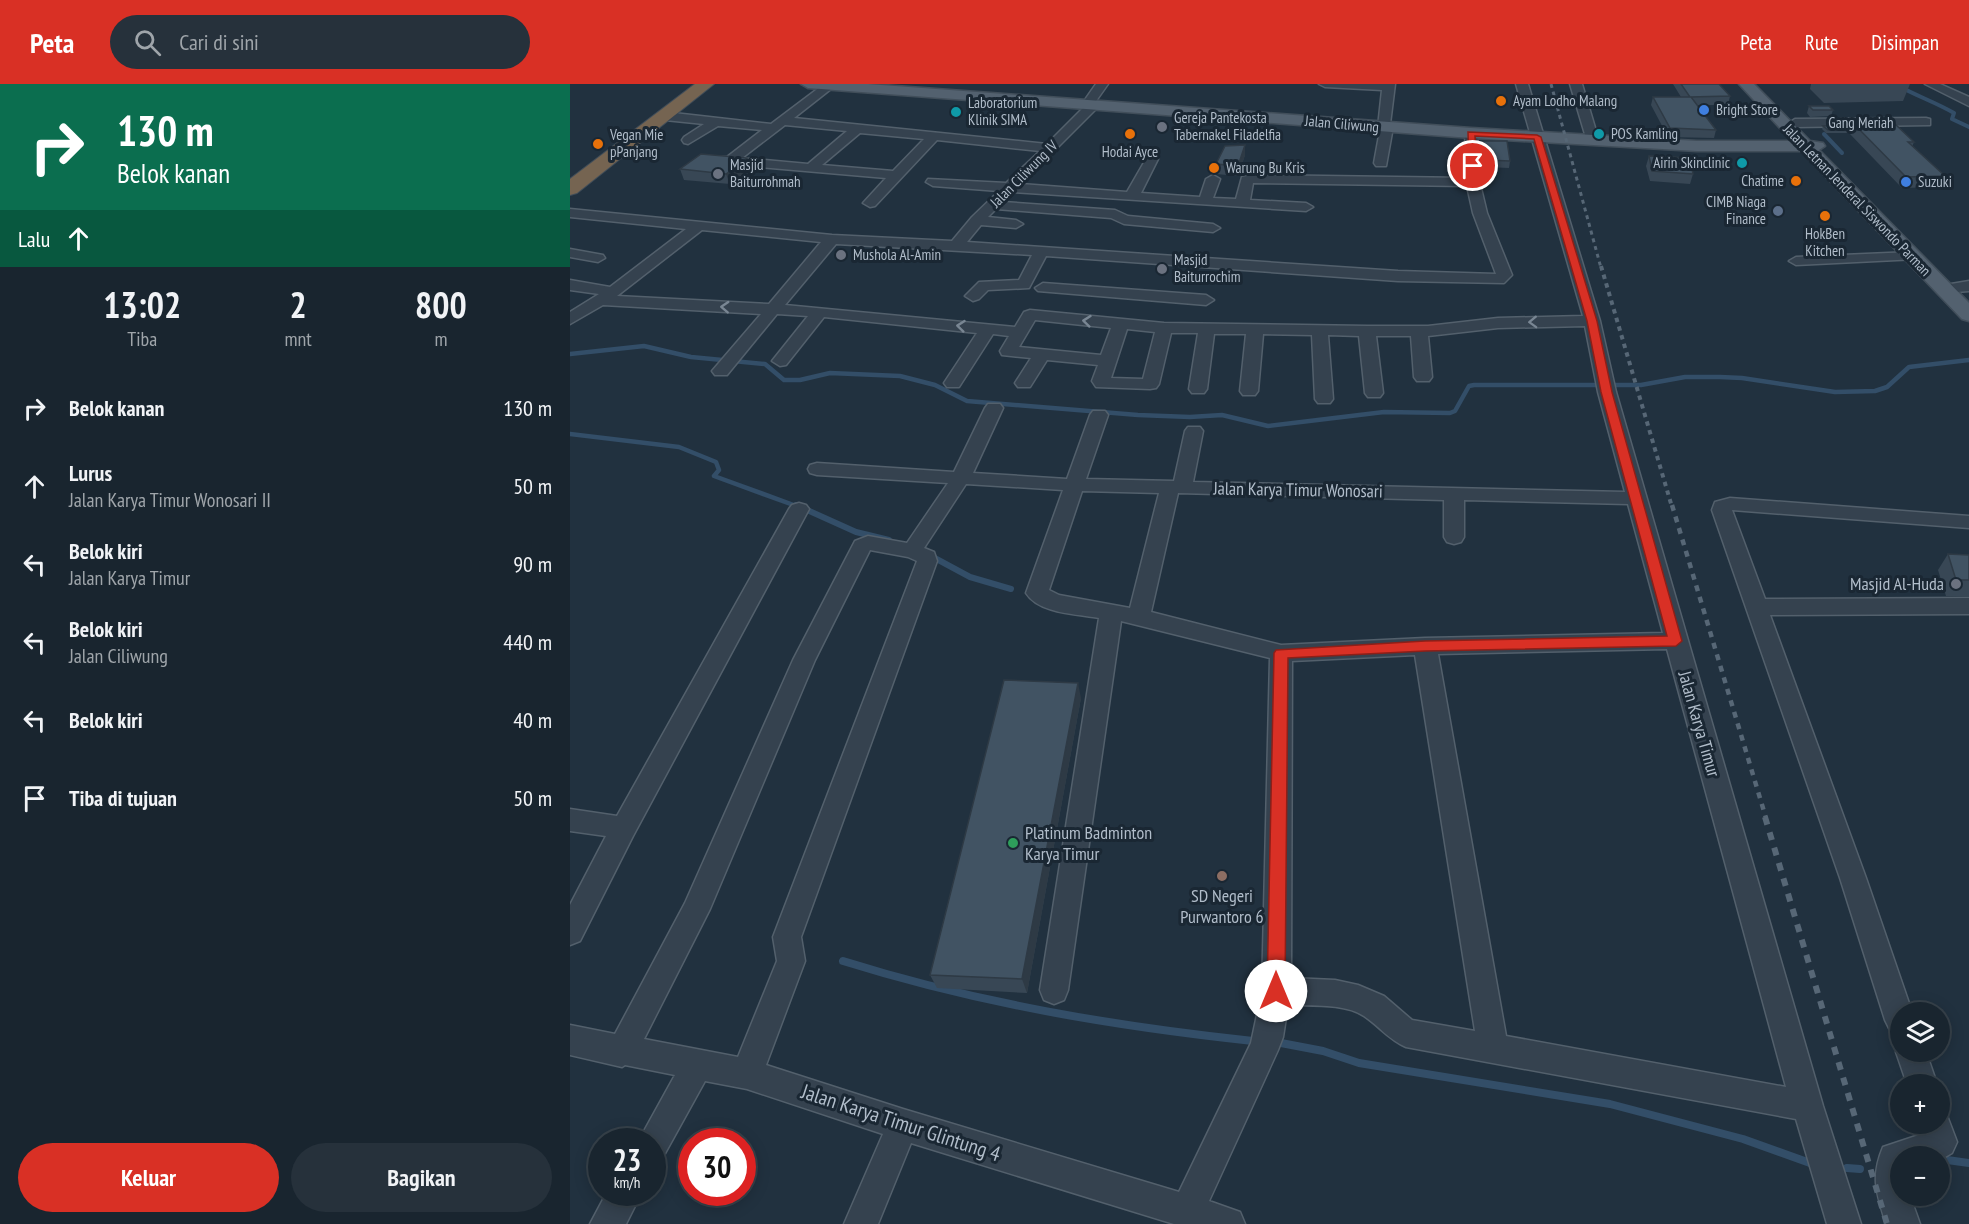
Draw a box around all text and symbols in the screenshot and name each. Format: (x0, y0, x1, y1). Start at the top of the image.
search box (110, 15, 530, 69)
text: Peta (30, 24, 74, 61)
icon: search (131, 26, 164, 59)
text: Cari di sini (179, 28, 259, 56)
text: Peta (1740, 29, 1772, 56)
text: Rute (1805, 29, 1838, 56)
text: Disimpan (1871, 29, 1939, 56)
place label: Ayam Lodho Malang (1513, 91, 1617, 110)
place label: Laboratorium Klinik SIMA (968, 93, 1037, 129)
marker: Ayam Lodho Malang (1494, 94, 1508, 108)
place label: Bright Store (1716, 100, 1778, 119)
text: 130 m (117, 103, 214, 158)
marker: Bright Store (1697, 103, 1711, 117)
marker: Laboratorium Klinik SIMA (949, 105, 963, 119)
icon: right (18, 108, 96, 186)
place label: Gereja Pantekosta Tabernakel Filadelfia (1174, 108, 1281, 144)
street label: Jalan Ciliwung (1303, 111, 1380, 136)
street label: Gang Meriah (1828, 113, 1894, 132)
street label: Jalan Letnan Jenderal Siswondo Parman (1779, 119, 1935, 280)
marker: Gereja Pantekosta Tabernakel Filadelfia (1155, 120, 1169, 134)
place label: POS Kamling (1611, 124, 1678, 143)
place label: Vegan Mie pPanjang (609, 125, 664, 161)
marker: Hodai Ayce (1123, 127, 1137, 141)
marker: POS Kamling (1592, 127, 1606, 141)
street label: Jalan Ciliwung IV (985, 136, 1061, 212)
marker: Vegan Mie pPanjang (591, 137, 605, 151)
pin (1447, 140, 1498, 191)
place label: Hodai Ayce (1102, 142, 1158, 161)
icon: arrive (1456, 149, 1489, 182)
place label: Airin Skinclinic (1653, 153, 1731, 172)
place label: Masjid Baiturrohmah (730, 155, 801, 191)
text: Belok kanan (117, 156, 230, 190)
marker: Airin Skinclinic (1735, 156, 1749, 170)
place label: Warung Bu Kris (1226, 158, 1305, 177)
marker: Warung Bu Kris (1207, 161, 1221, 175)
marker: Masjid Baiturrohmah (711, 167, 725, 181)
place label: Chatime (1741, 171, 1784, 190)
place label: Suzuki (1918, 172, 1952, 191)
marker: Chatime (1789, 174, 1803, 188)
marker: Suzuki (1899, 175, 1913, 189)
place label: CIMB Niaga Finance (1706, 192, 1766, 228)
marker: CIMB Niaga Finance (1771, 204, 1785, 218)
marker: HokBen Kitchen (1818, 209, 1832, 223)
icon: ahead (62, 222, 95, 255)
place label: HokBen Kitchen (1805, 224, 1845, 260)
text: Lalu (18, 225, 50, 253)
place label: Mushola Al-Amin (853, 245, 941, 264)
marker: Mushola Al-Amin (834, 248, 848, 262)
place label: Masjid Baiturrochim (1174, 250, 1241, 286)
marker: Masjid Baiturrochim (1155, 262, 1169, 276)
text: 13:02 (103, 281, 181, 328)
text: 2 (290, 281, 307, 328)
text: 800 (415, 281, 467, 328)
one-way arrow (721, 301, 730, 314)
one-way arrow (1083, 315, 1092, 328)
one-way arrow (1529, 315, 1538, 328)
one-way arrow (957, 320, 966, 333)
text: Tiba (127, 326, 157, 352)
text: mnt (284, 326, 312, 352)
text: m (434, 326, 447, 352)
icon: right (18, 392, 51, 425)
text: Belok kanan (69, 394, 164, 422)
text: 130 m (503, 394, 552, 422)
text: Lurus (69, 459, 112, 487)
icon: ahead (18, 470, 51, 503)
text: 50 m (513, 472, 552, 500)
street label: Jalan Karya Timur Wonosari (1212, 477, 1383, 502)
text: Jalan Karya Timur Wonosari II (69, 487, 271, 513)
text: Belok kiri (69, 537, 143, 565)
icon: left (18, 548, 51, 581)
text: 90 m (513, 550, 552, 578)
text: Jalan Karya Timur (69, 565, 190, 591)
place label: Masjid Al-Huda (1850, 572, 1944, 595)
marker: Masjid Al-Huda (1949, 577, 1963, 591)
text: Belok kiri (69, 615, 143, 643)
icon: left (18, 626, 51, 659)
text: 440 m (503, 628, 552, 656)
text: Jalan Ciliwung (69, 643, 168, 669)
street label: Jalan Karya Timur (1673, 667, 1726, 779)
icon: left (18, 704, 51, 737)
text: Belok kiri (69, 706, 143, 734)
text: 40 m (513, 706, 552, 734)
icon: arrive (18, 782, 51, 815)
text: Tiba di tujuan (69, 784, 177, 812)
text: 50 m (513, 784, 552, 812)
place label: Platinum Badminton Karya Timur (1025, 821, 1152, 865)
marker: Platinum Badminton Karya Timur (1006, 836, 1020, 850)
marker: SD Negeri Purwantoro 6 (1215, 869, 1229, 883)
place label: SD Negeri Purwantoro 6 (1180, 884, 1264, 928)
position arrow (1244, 959, 1308, 1023)
map controls (1890, 1002, 1950, 1206)
button: layers (1890, 1002, 1950, 1062)
button: + (1890, 1074, 1950, 1134)
street label: Jalan Karya Timur Glintung 4 (797, 1077, 1005, 1168)
speed limit sign: 30 (678, 1128, 756, 1206)
text: 23 (613, 1140, 641, 1179)
button: Keluar (18, 1143, 279, 1212)
button: Bagikan (291, 1143, 552, 1212)
button: − (1890, 1146, 1950, 1206)
text: km/h (614, 1173, 640, 1192)

